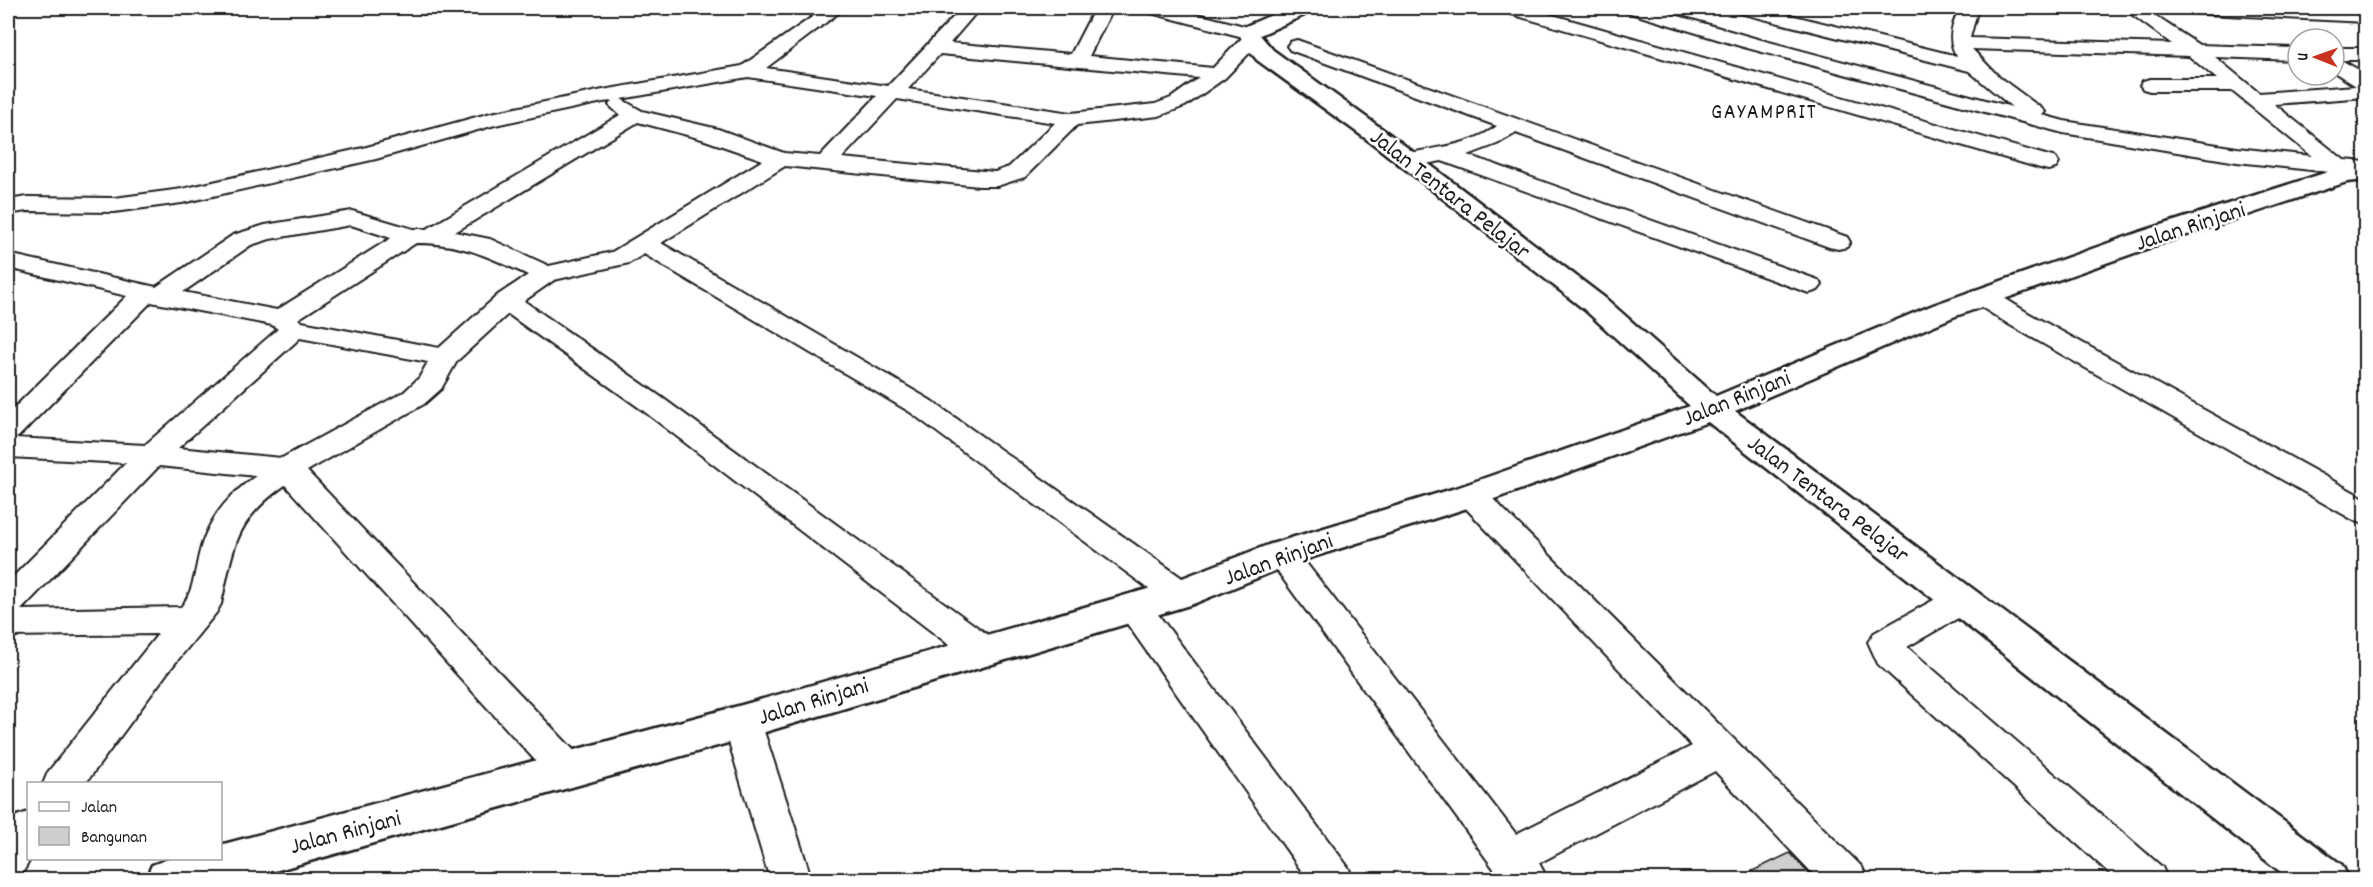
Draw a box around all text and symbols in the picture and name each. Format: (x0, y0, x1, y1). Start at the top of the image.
north arrow (2286, 27, 2346, 87)
text: U (2292, 52, 2315, 61)
district label: GAYAMPRIT (1711, 98, 1817, 129)
street label: Jalan Tentara Pelajar (1362, 122, 1537, 269)
street label: Jalan Rinjani (2132, 194, 2250, 262)
street label: Jalan Rinjani (1678, 363, 1796, 437)
street label: Jalan Tentara Pelajar (1739, 428, 1916, 573)
street label: Jalan Rinjani (1220, 525, 1338, 596)
street label: Jalan Rinjani (755, 670, 873, 736)
legend (27, 782, 222, 860)
text: Jalan (81, 796, 117, 821)
street label: Jalan Rinjani (286, 803, 405, 865)
text: Bangunan (81, 826, 147, 851)

